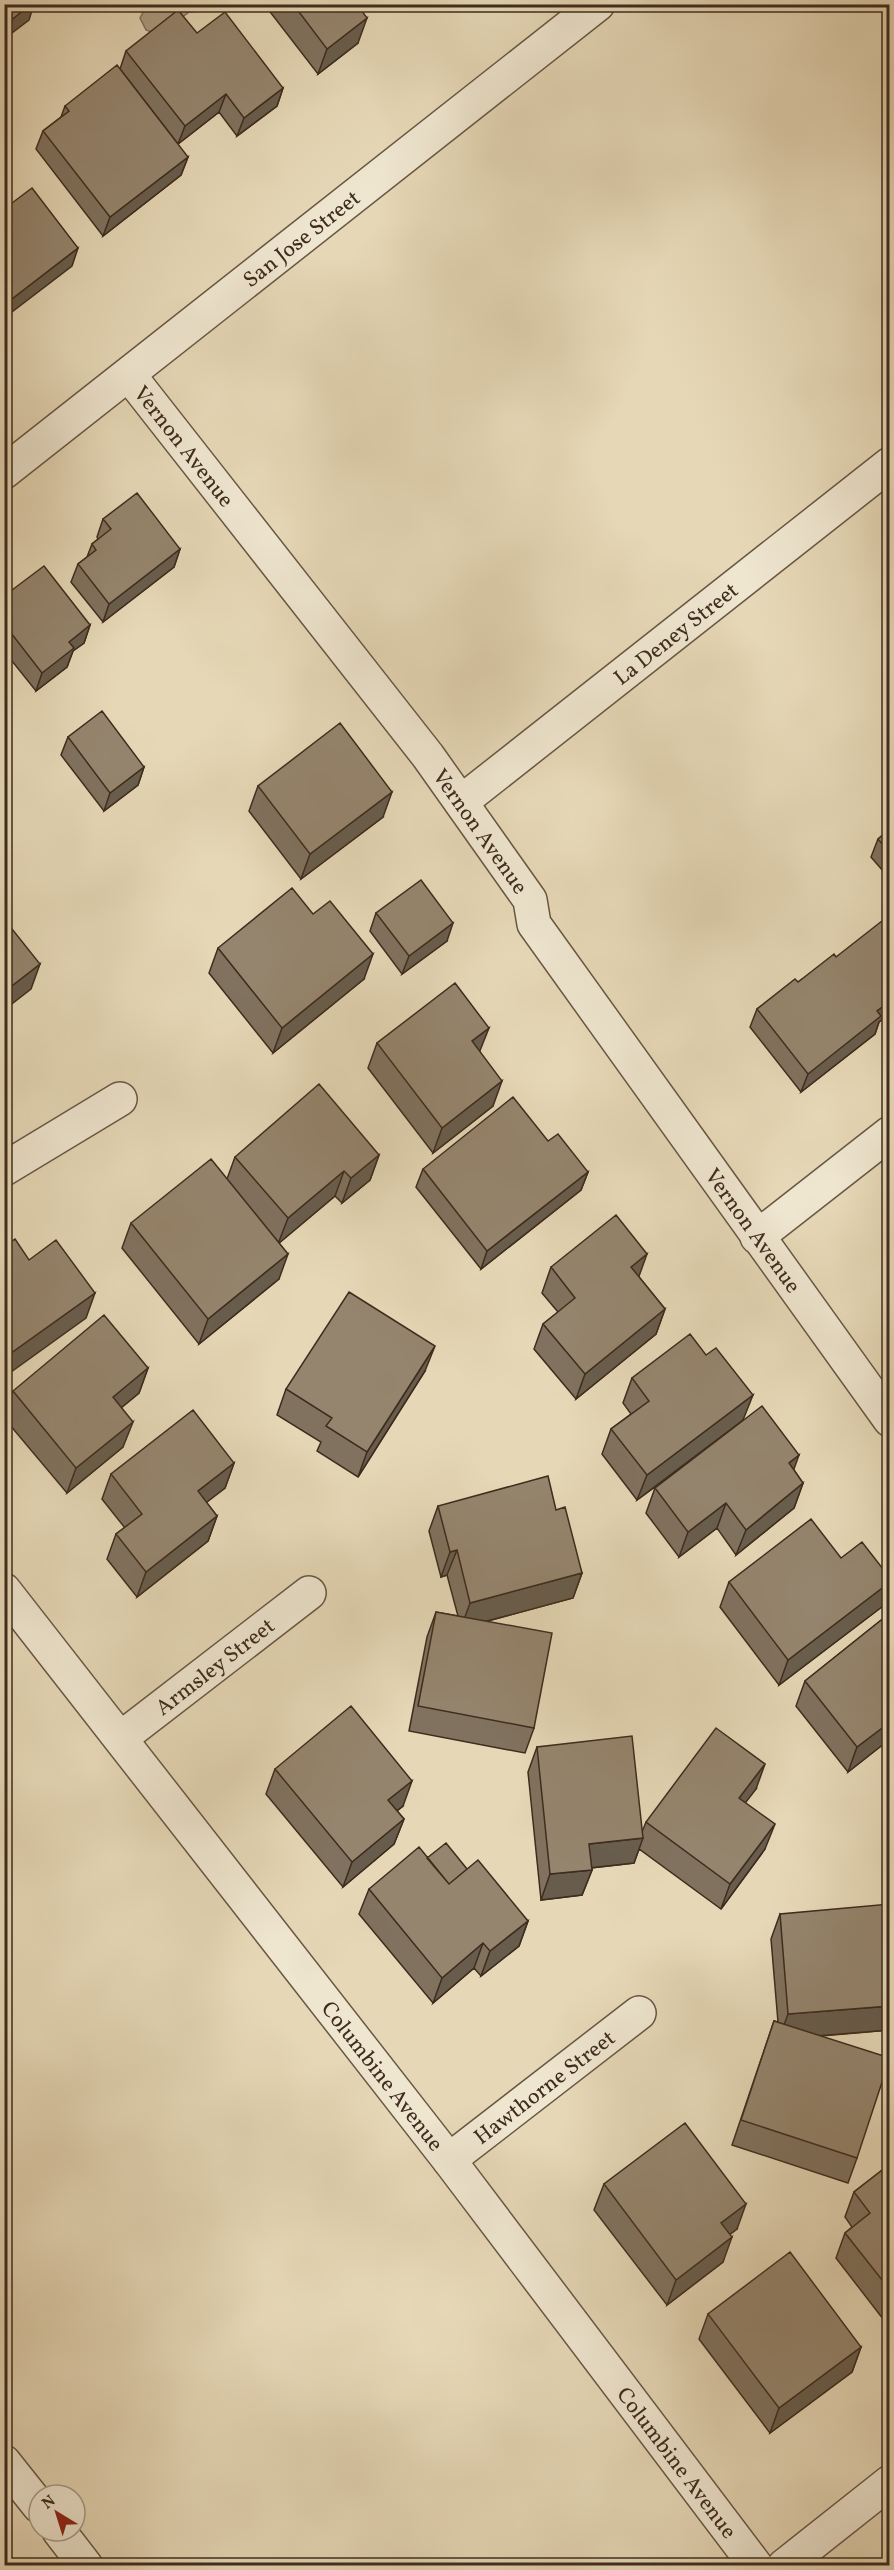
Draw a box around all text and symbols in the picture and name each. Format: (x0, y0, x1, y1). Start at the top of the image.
street label: San Jose Street (237, 184, 368, 296)
street label: Vernon Avenue (125, 380, 240, 515)
street label: La Deney Street (608, 576, 746, 694)
street label: Vernon Avenue (424, 763, 534, 901)
street label: Vernon Avenue (696, 1163, 807, 1300)
street label: Armsley Street (150, 1612, 283, 1724)
street label: Columbine Avenue (313, 1995, 450, 2159)
street label: Hawthorne Street (468, 2024, 623, 2153)
street label: Columbine Avenue (608, 2381, 743, 2546)
north arrow (27, 2483, 87, 2543)
text: N (38, 2490, 61, 2515)

